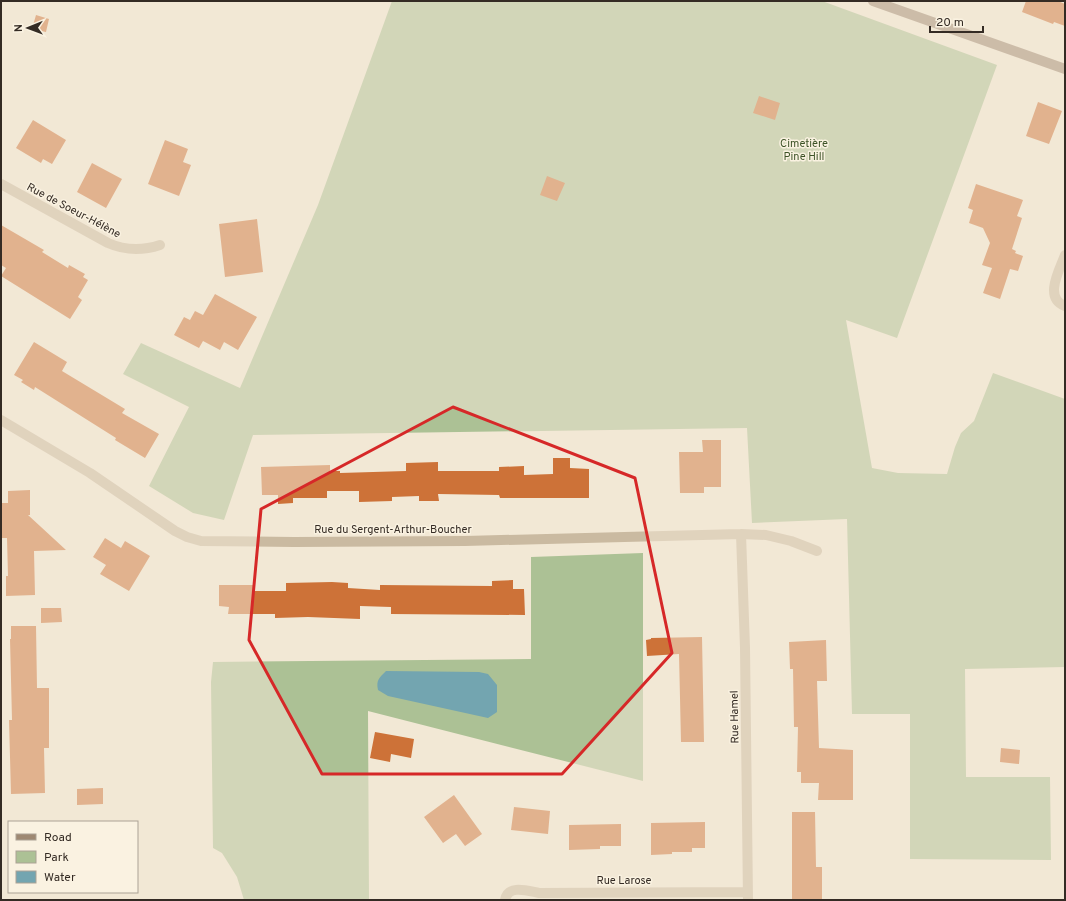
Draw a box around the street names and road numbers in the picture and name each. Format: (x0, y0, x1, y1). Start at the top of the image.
street label: Rue de Soeur-Hélène (24, 180, 123, 242)
street label: Rue du Sergent-Arthur-Boucher (314, 523, 473, 537)
street label: Rue Hamel (728, 690, 742, 744)
street label: Rue Larose (597, 874, 652, 888)

